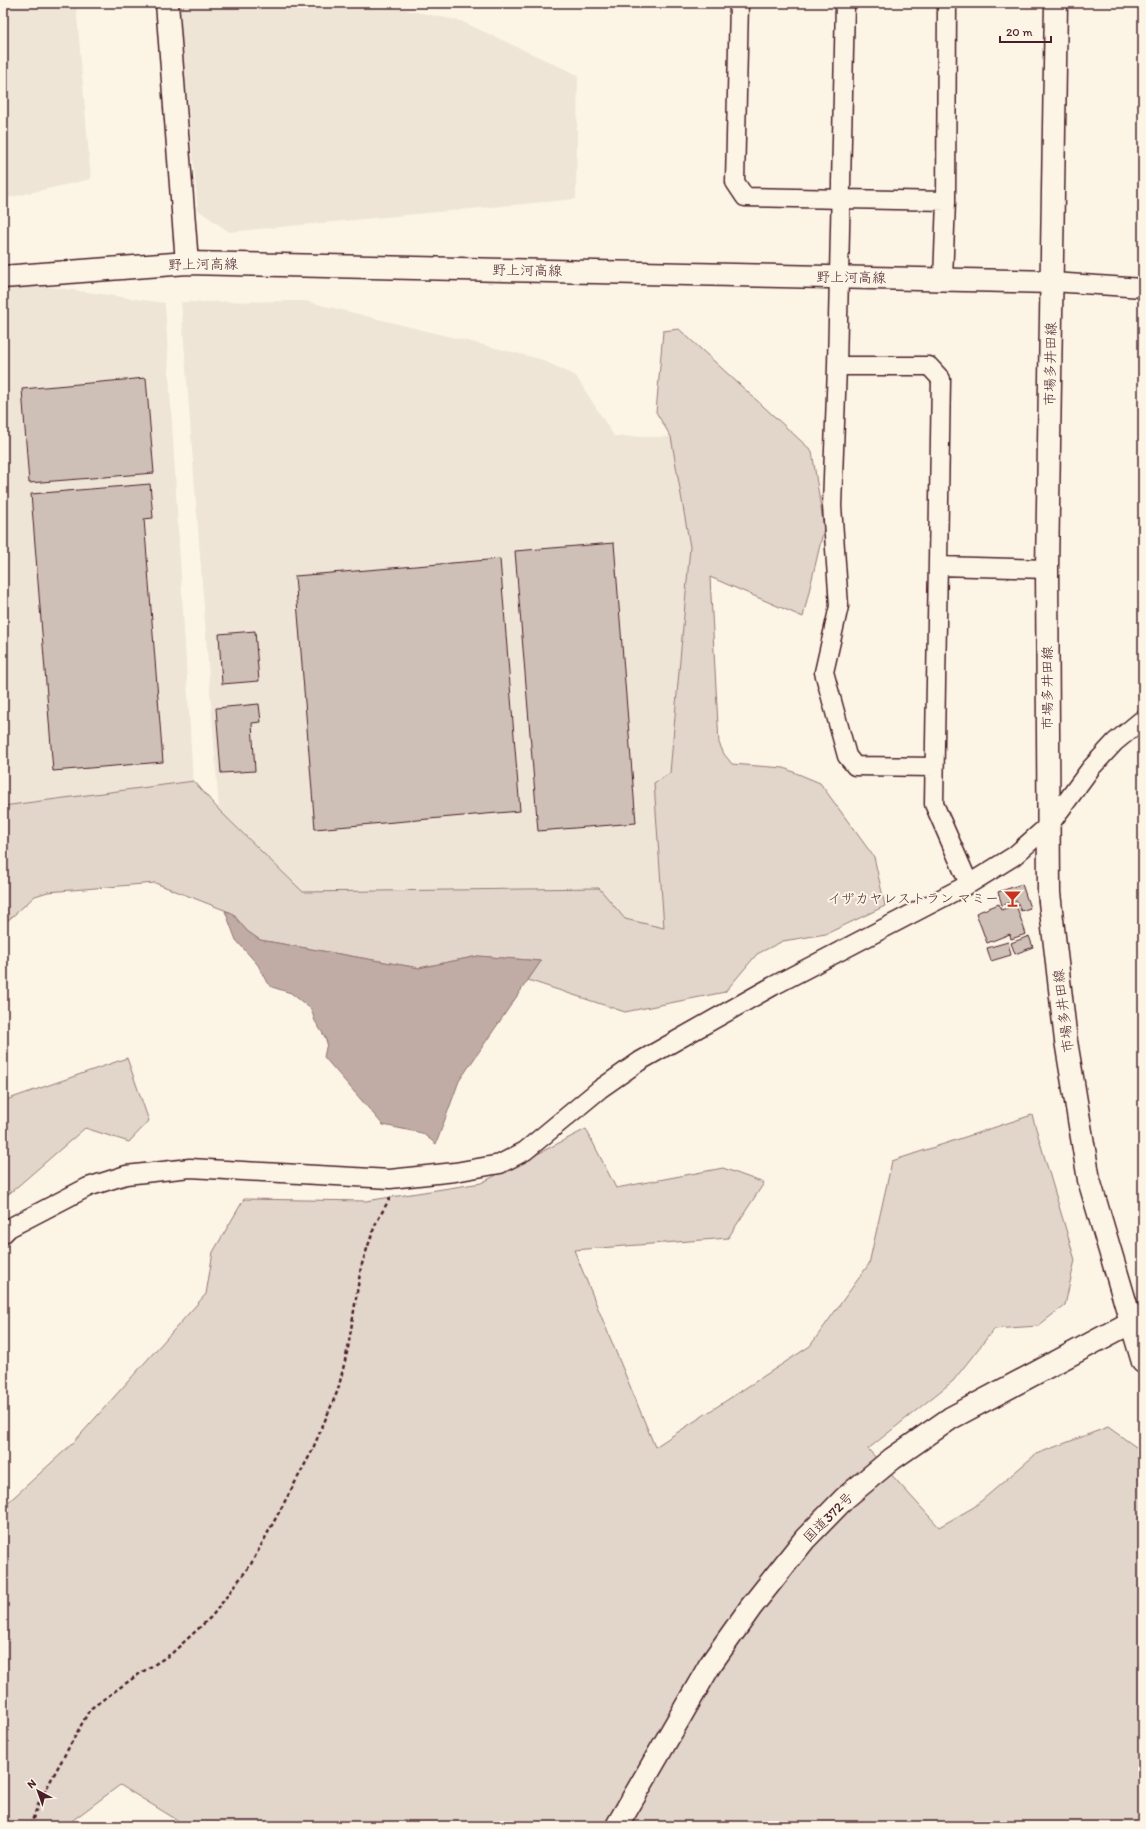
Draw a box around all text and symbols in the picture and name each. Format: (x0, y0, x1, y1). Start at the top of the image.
scale bar (1000, 18, 1051, 44)
text: 20 m (1006, 25, 1033, 39)
street label: 野上河高線 (168, 255, 238, 274)
street label: 野上河高線 (492, 261, 562, 280)
street label: 野上河高線 (816, 268, 886, 287)
street label: 市場多井田線 (1041, 322, 1060, 406)
street label: 市場多井田線 (1039, 646, 1056, 730)
bar icon: イザカヤレストラン マミー (1002, 888, 1022, 908)
place label: イザカヤレストラン マミー (827, 890, 999, 907)
street label: 市場多井田線 (1050, 968, 1077, 1054)
street label: 国道372号 (800, 1489, 857, 1546)
north arrow (18, 1771, 58, 1811)
text: N (25, 1776, 39, 1791)

